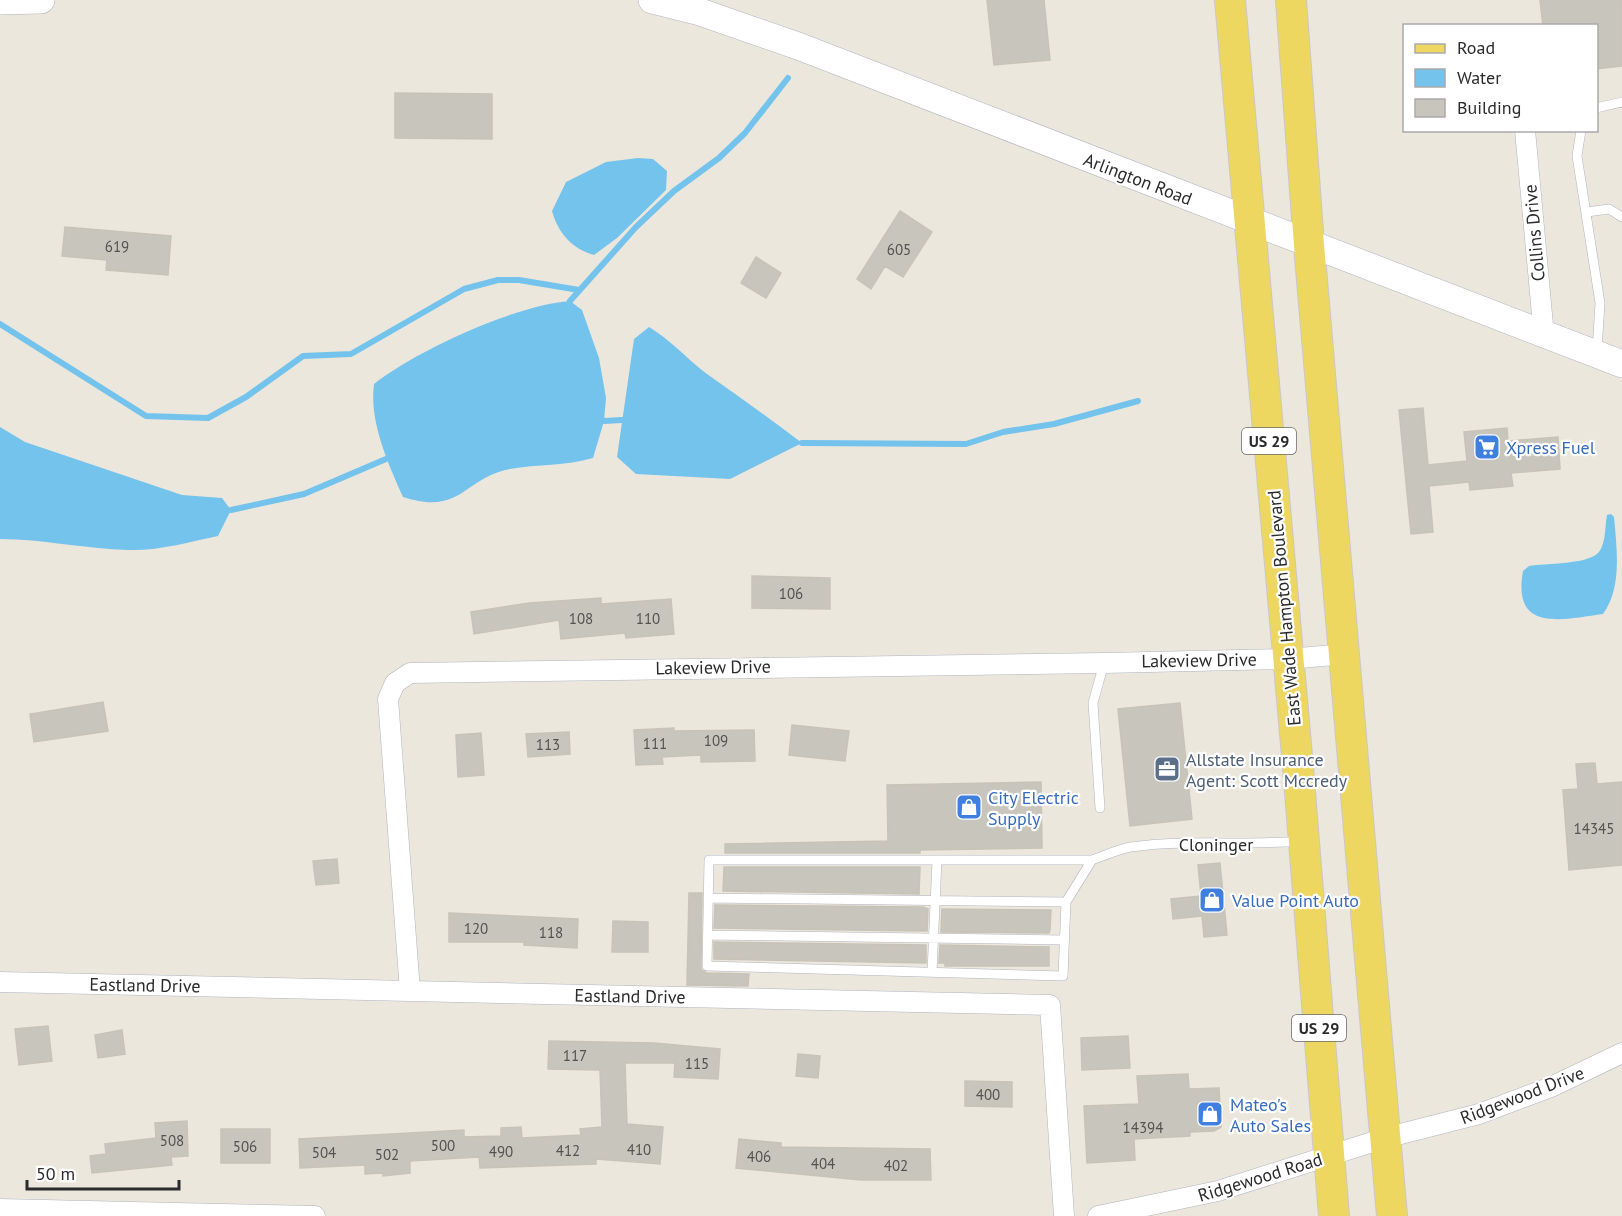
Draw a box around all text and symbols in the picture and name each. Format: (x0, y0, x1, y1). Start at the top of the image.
legend (1403, 24, 1598, 132)
text: Road (1457, 36, 1495, 59)
text: Water (1457, 66, 1501, 89)
text: Building (1457, 96, 1521, 119)
street label: Arlington Road (1080, 148, 1196, 210)
street label: Collins Drive (1518, 184, 1550, 282)
house number: 619 (105, 237, 129, 256)
house number: 605 (887, 240, 911, 259)
road number: US 29 (1242, 428, 1296, 454)
supermarket icon: Xpress Fuel (1472, 432, 1502, 462)
place label: Xpress Fuel (1506, 436, 1596, 459)
street label: East Wade Hampton Boulevard (1262, 489, 1306, 727)
house number: 106 (779, 584, 803, 603)
house number: 108 (569, 609, 593, 628)
house number: 110 (636, 609, 660, 628)
street label: Lakeview Drive (1141, 647, 1257, 673)
street label: Lakeview Drive (655, 654, 771, 680)
house number: 109 (704, 731, 728, 750)
house number: 111 (643, 734, 667, 753)
house number: 113 (536, 735, 560, 754)
place label: Allstate Insurance Agent: Scott Mccredy (1186, 748, 1348, 792)
office icon: Allstate Insurance Agent: Scott Mccredy (1152, 754, 1182, 784)
place label: City Electric Supply (988, 786, 1079, 830)
shop icon: City Electric Supply (954, 792, 984, 822)
house number: 14345 (1574, 819, 1614, 838)
street label: Cloninger (1179, 833, 1253, 856)
shop icon: Value Point Auto (1197, 885, 1227, 915)
place label: Value Point Auto (1231, 889, 1359, 912)
house number: 120 (464, 919, 488, 938)
house number: 118 (539, 923, 563, 942)
street label: Eastland Drive (89, 973, 201, 997)
street label: Eastland Drive (574, 984, 686, 1008)
road number: US 29 (1292, 1015, 1346, 1041)
house number: 117 (563, 1046, 587, 1065)
house number: 115 (685, 1054, 709, 1073)
street label: Ridgewood Drive (1457, 1061, 1587, 1129)
house number: 400 (976, 1085, 1000, 1104)
place label: Mateo's Auto Sales (1230, 1093, 1311, 1137)
shop icon: Mateo's Auto Sales (1195, 1099, 1225, 1129)
house number: 14394 (1123, 1118, 1163, 1137)
house number: 508 (160, 1131, 184, 1150)
house number: 500 (431, 1136, 455, 1155)
house number: 506 (233, 1137, 257, 1156)
house number: 410 (627, 1140, 651, 1159)
house number: 412 (556, 1141, 580, 1160)
house number: 490 (489, 1142, 513, 1161)
house number: 504 (312, 1143, 336, 1162)
house number: 502 (375, 1145, 399, 1164)
house number: 406 (747, 1147, 771, 1166)
street label: Ridgewood Road (1195, 1147, 1325, 1207)
scale bar (27, 1153, 178, 1191)
house number: 404 (811, 1154, 835, 1173)
house number: 402 (884, 1156, 908, 1175)
text: 50 m (36, 1162, 75, 1185)

